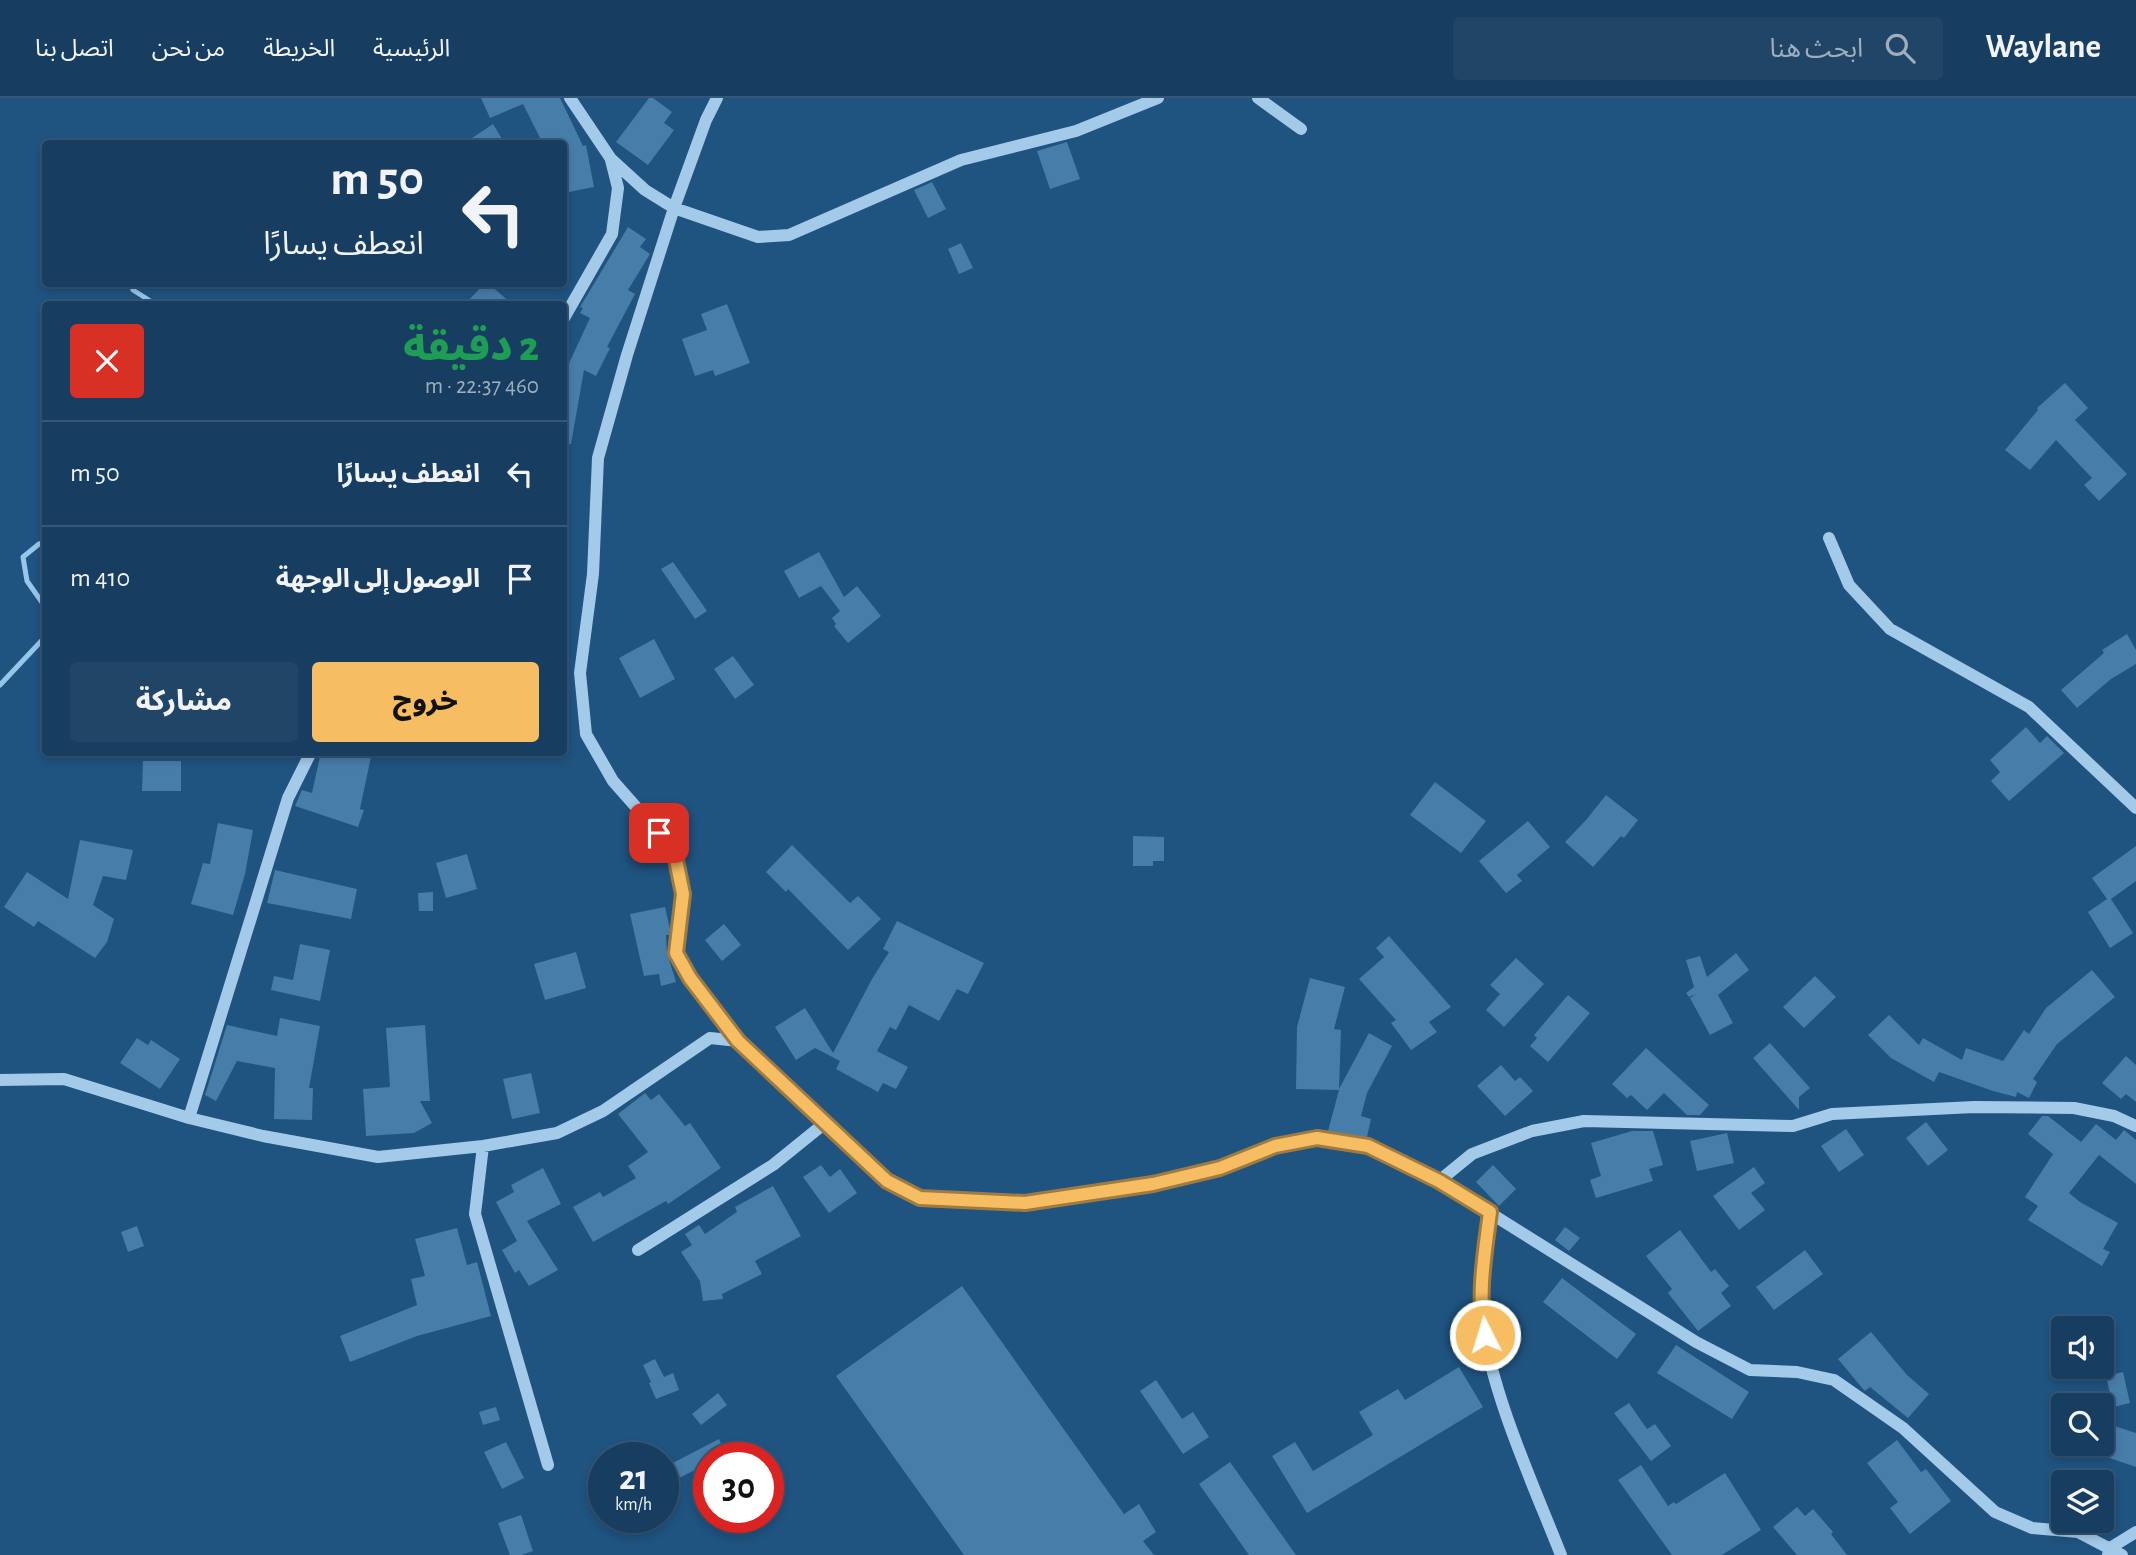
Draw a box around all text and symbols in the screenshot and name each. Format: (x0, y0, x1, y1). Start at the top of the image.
search box (1453, 17, 1943, 80)
icon: search (1881, 29, 1919, 67)
text: Waylane (1985, 31, 2101, 64)
text: ابحث هنا (1769, 36, 1863, 62)
text: اتصل بنا (35, 37, 114, 61)
text: من نحن (152, 37, 225, 61)
text: الخريطة (263, 37, 335, 61)
text: الرئيسية (373, 37, 450, 61)
text: 50 m (330, 155, 424, 204)
icon: left (448, 168, 539, 259)
text: انعطف يسارًا (263, 228, 424, 260)
button: close (70, 324, 144, 398)
text: 2 دقيقة (403, 326, 539, 368)
text: 460 m · 22:37 (425, 375, 539, 398)
icon: left (501, 455, 539, 493)
text: 50 m (70, 460, 120, 486)
text: انعطف يسارًا (336, 461, 480, 487)
icon: arrive (501, 560, 539, 598)
text: 410 m (70, 565, 130, 591)
text: الوصول إلى الوجهة (276, 566, 480, 592)
button: مشاركة (70, 662, 298, 742)
button: خروج (312, 662, 539, 742)
pin (629, 803, 689, 863)
icon: arrive (640, 814, 678, 852)
position arrow (1448, 1298, 1522, 1372)
map controls (2051, 1316, 2114, 1533)
button: sound (2051, 1316, 2114, 1379)
button: search (2051, 1393, 2114, 1456)
speed limit sign: 30 (693, 1442, 784, 1533)
text: 21 (619, 1461, 648, 1496)
button: layers (2051, 1470, 2114, 1533)
text: km/h (615, 1496, 652, 1514)

